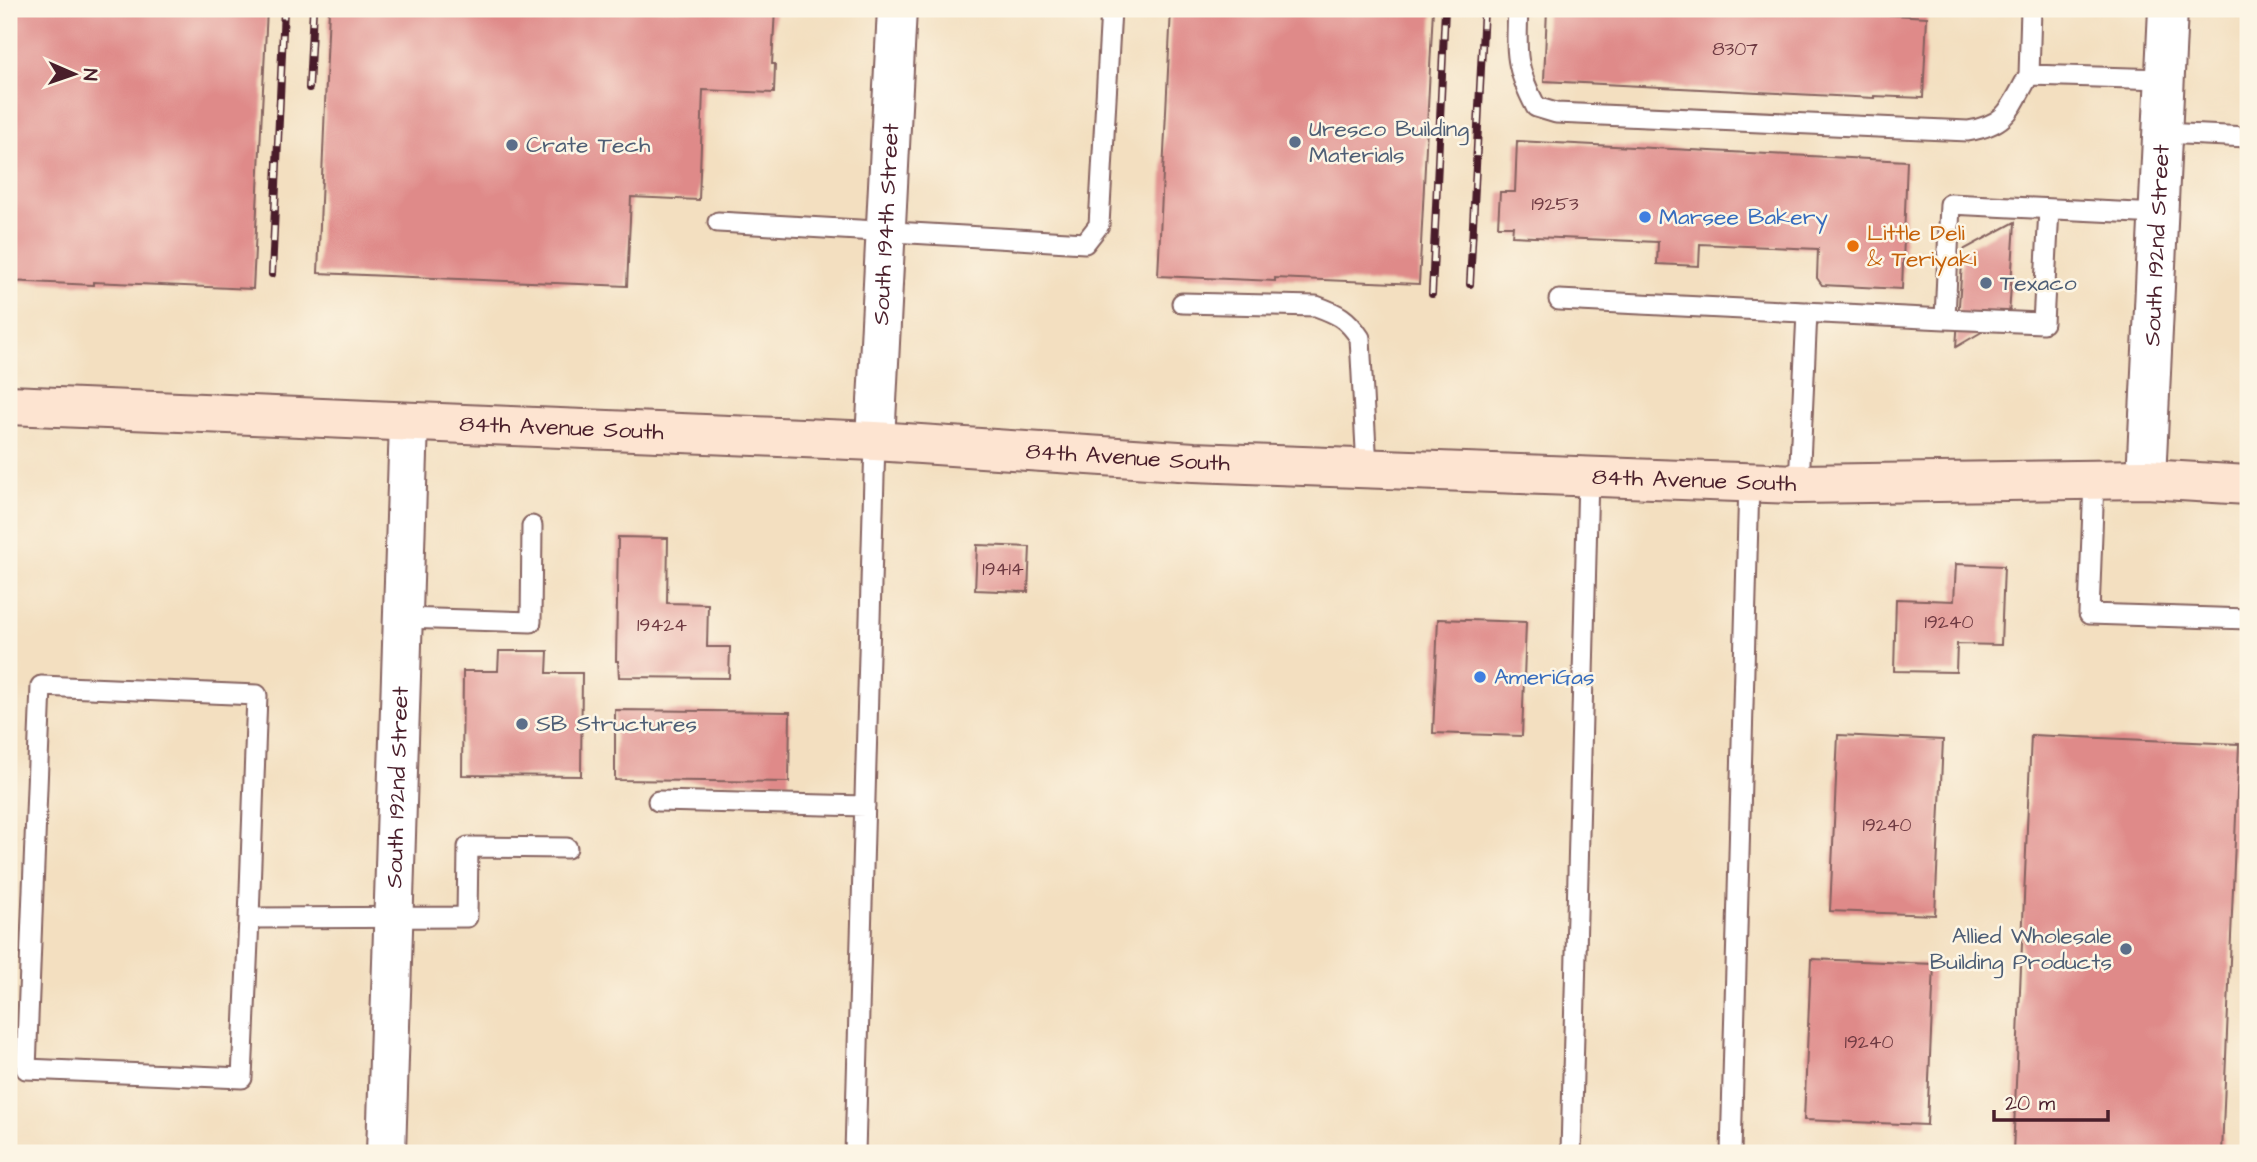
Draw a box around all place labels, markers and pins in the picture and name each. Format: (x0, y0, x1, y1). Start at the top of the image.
place label: Uresco Building Materials (1309, 113, 1469, 171)
place label: Crate Tech (526, 129, 651, 161)
marker: Uresco Building Materials (1287, 134, 1303, 150)
marker: Crate Tech (504, 137, 520, 153)
place label: Marsee Bakery (1659, 201, 1828, 234)
marker: Marsee Bakery (1637, 209, 1653, 225)
place label: Little Deli & Teriyaki (1867, 217, 1977, 276)
marker: Little Deli & Teriyaki (1845, 238, 1861, 254)
place label: Texaco (2000, 267, 2077, 299)
marker: Texaco (1978, 275, 1994, 291)
place label: AmeriGas (1494, 661, 1594, 693)
marker: AmeriGas (1472, 669, 1488, 685)
place label: SB Structures (536, 708, 697, 740)
marker: SB Structures (514, 716, 530, 732)
place label: Allied Wholesale Building Products (1930, 920, 2112, 979)
marker: Allied Wholesale Building Products (2118, 941, 2134, 957)

